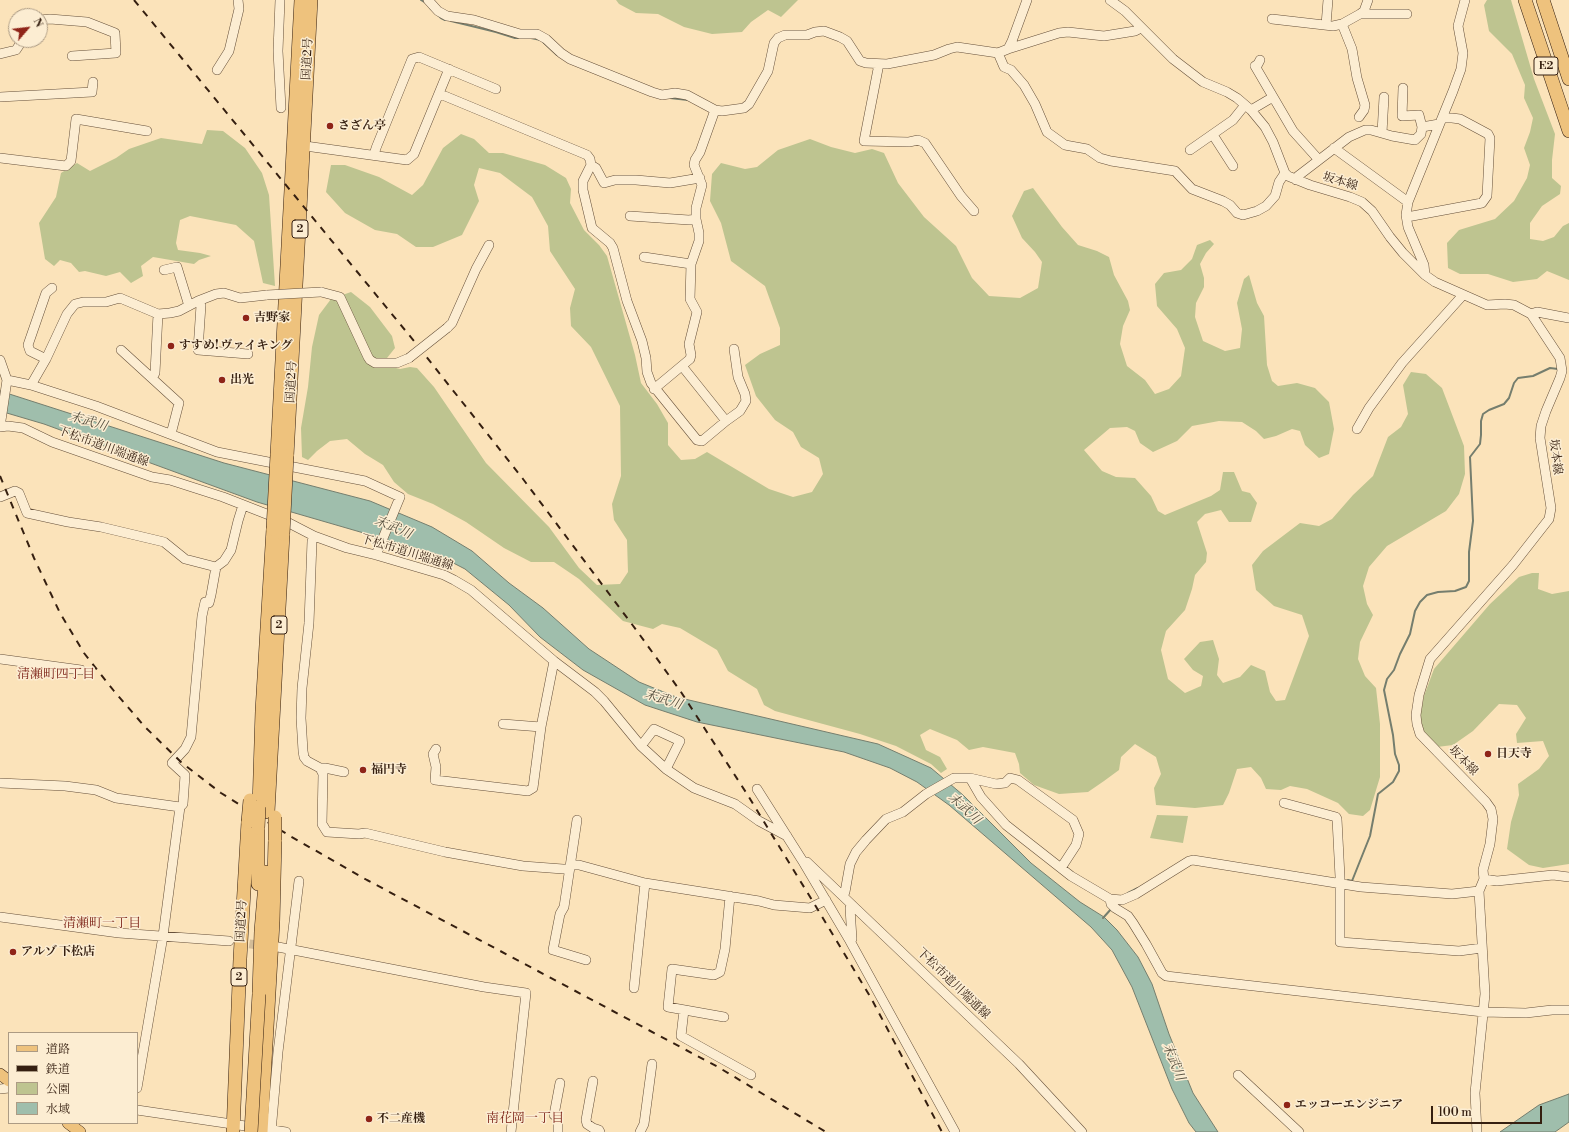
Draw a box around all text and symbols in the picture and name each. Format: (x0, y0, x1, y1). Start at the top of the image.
north arrow (8, 8, 48, 48)
text: N (29, 16, 46, 30)
street label: 国道2号 (300, 37, 316, 81)
road number: E2 (1534, 57, 1558, 75)
place label: さざん亭 (338, 119, 386, 133)
marker: さざん亭 (325, 121, 335, 131)
street label: 坂本線 (1321, 170, 1359, 194)
road number: 2 (292, 220, 308, 238)
place label: 吉野家 (254, 311, 290, 325)
marker: 吉野家 (241, 313, 251, 323)
place label: すすめ! ヴァイキング (179, 339, 293, 353)
marker: すすめ! ヴァイキング (166, 341, 176, 351)
street label: 国道2号 (284, 360, 300, 404)
place label: 出光 (230, 373, 254, 387)
marker: 出光 (217, 375, 227, 385)
water label: 末武川 (67, 409, 109, 435)
street label: 下松市道川端通線 (55, 424, 151, 470)
street label: 坂本線 (1546, 438, 1564, 476)
water label: 末武川 (372, 513, 414, 543)
street label: 下松市道川端通線 (359, 532, 455, 574)
road number: 2 (271, 616, 287, 634)
district label: 清瀬町四丁目 (17, 667, 95, 683)
water label: 末武川 (642, 687, 684, 713)
street label: 坂本線 (1445, 743, 1481, 779)
place label: 日天寺 (1496, 747, 1532, 761)
marker: 日天寺 (1483, 749, 1493, 759)
place label: 福円寺 (371, 763, 407, 777)
marker: 福円寺 (358, 765, 368, 775)
water label: 末武川 (944, 790, 984, 828)
street label: 国道2号 (234, 899, 250, 943)
district label: 清瀬町一丁目 (63, 916, 141, 932)
place label: アルゾ 下松店 (21, 945, 95, 959)
street label: 下松市道川端通線 (913, 945, 993, 1023)
marker: アルゾ 下松店 (8, 947, 18, 957)
road number: 2 (231, 968, 247, 986)
legend (8, 1032, 138, 1124)
water label: 末武川 (1158, 1041, 1188, 1083)
text: 道路 (46, 1042, 70, 1057)
text: 鉄道 (46, 1062, 70, 1077)
text: 公園 (46, 1082, 70, 1097)
place label: エッコーエンジニア (1295, 1098, 1403, 1112)
scale bar (1433, 1098, 1544, 1124)
marker: エッコーエンジニア (1282, 1100, 1292, 1110)
text: 水域 (46, 1102, 70, 1117)
text: 100 m (1438, 1105, 1472, 1120)
district label: 南花岡一丁目 (486, 1111, 564, 1127)
place label: 不二産機 (377, 1112, 425, 1126)
marker: 不二産機 (364, 1114, 374, 1124)

